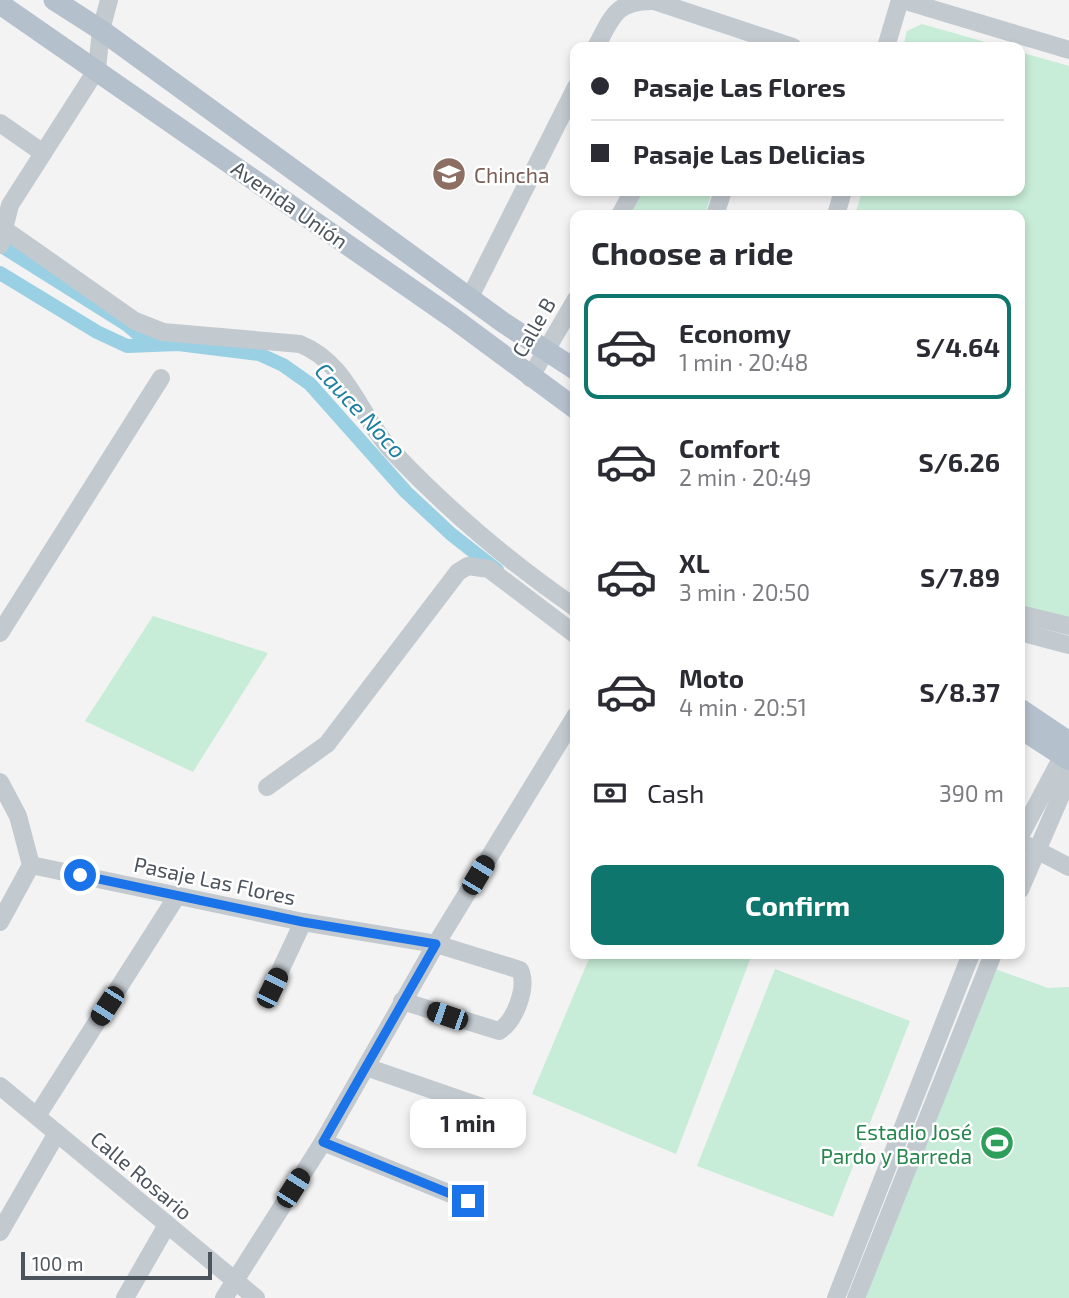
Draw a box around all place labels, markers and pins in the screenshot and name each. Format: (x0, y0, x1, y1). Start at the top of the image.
school or university icon: Chincha (430, 155, 468, 193)
place label: Chincha (474, 162, 550, 187)
place label: Estadio José Pardo y Barreda (820, 1119, 972, 1168)
sports icon: Estadio José Pardo y Barreda (978, 1124, 1016, 1162)

